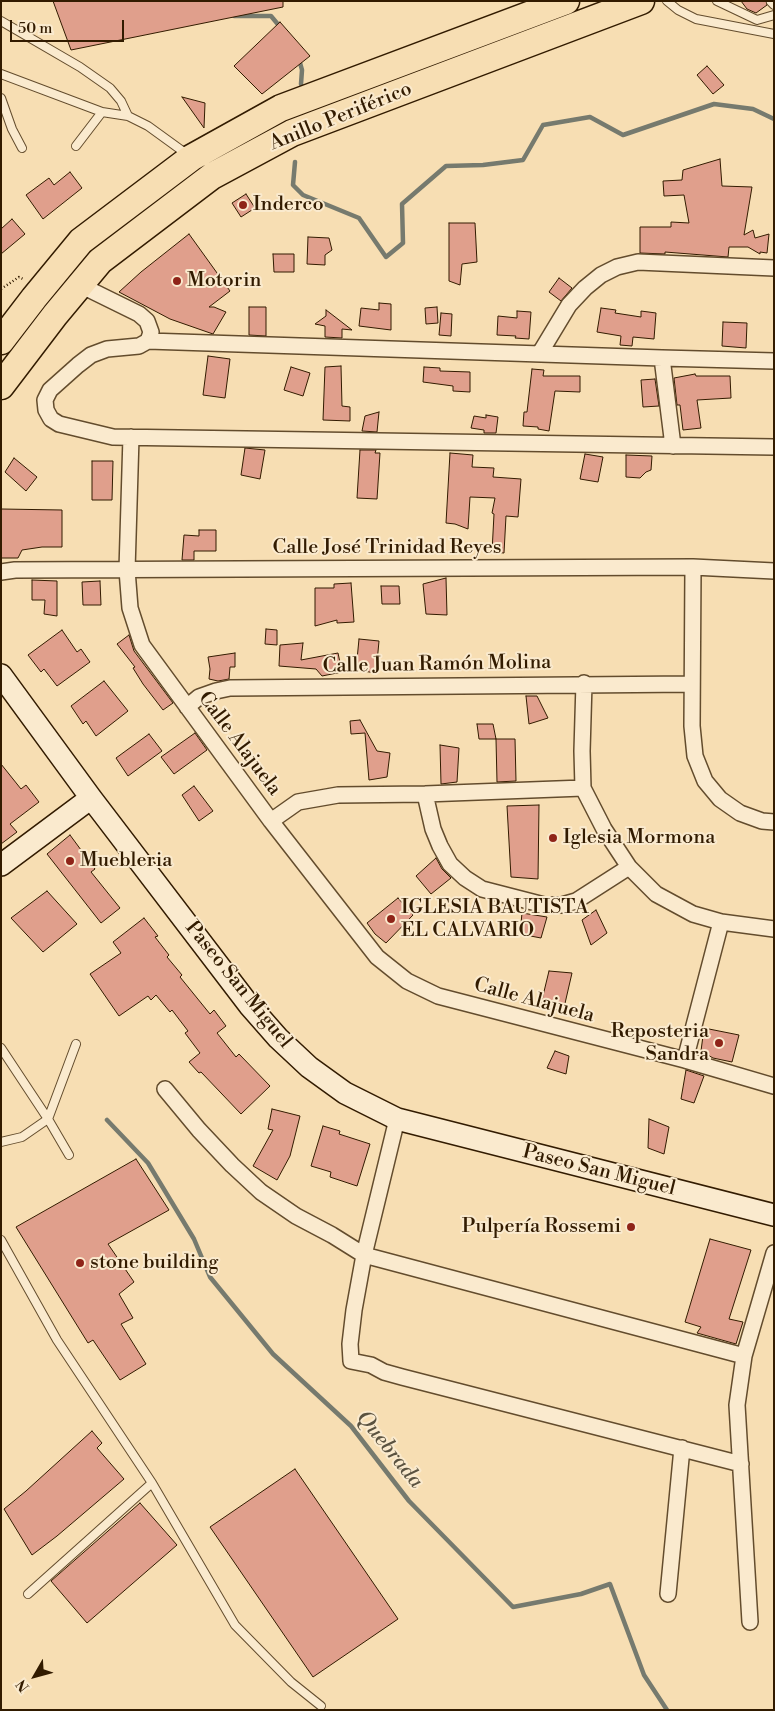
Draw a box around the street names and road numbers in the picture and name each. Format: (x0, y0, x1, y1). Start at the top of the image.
street label: Anillo Periférico (266, 77, 416, 157)
street label: Calle José Trinidad Reyes (273, 536, 501, 560)
street label: Calle Juan Ramón Molina (322, 651, 552, 679)
street label: Calle Alajuela (192, 687, 286, 801)
street label: Paseo San Miguel (179, 917, 297, 1053)
street label: Calle Alajuela (471, 973, 597, 1029)
street label: Paseo San Miguel (520, 1140, 678, 1202)

